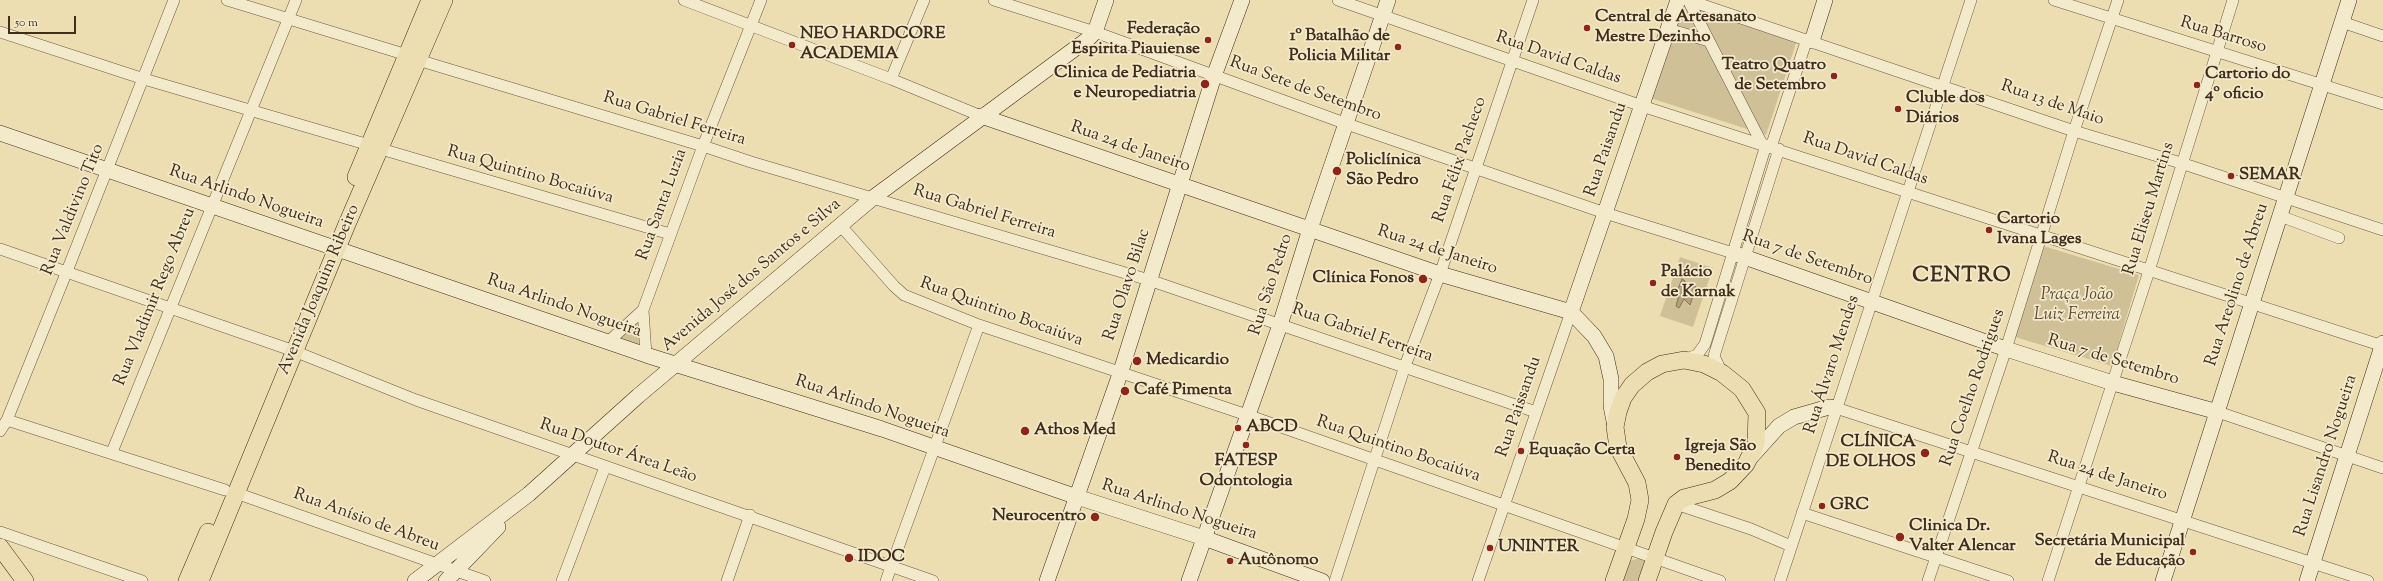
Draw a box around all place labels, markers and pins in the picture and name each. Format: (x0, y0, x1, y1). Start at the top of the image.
place label: Central de Artesanato Mestre Dezinho (1595, 8, 1756, 48)
place label: Federação Espirita Piauiense (1072, 20, 1200, 60)
marker: Central de Artesanato Mestre Dezinho (1582, 23, 1592, 33)
place label: NEO HARDCORE ACADEMIA (800, 25, 946, 65)
place label: 1º Batalhão de Policia Militar (1289, 27, 1390, 67)
marker: Federação Espirita Piauiense (1203, 35, 1213, 45)
marker: NEO HARDCORE ACADEMIA (787, 40, 797, 50)
marker: 1º Batalhão de Policia Militar (1393, 42, 1403, 52)
place label: Teatro Quatro de Setembro (1722, 56, 1826, 96)
place label: Clinica de Pediatria e Neuropediatria (1054, 64, 1196, 104)
place label: Cartorio do 4º oficio (2205, 65, 2290, 105)
marker: Teatro Quatro de Setembro (1829, 71, 1839, 81)
marker: Clinica de Pediatria e Neuropediatria (1199, 78, 1211, 90)
marker: Cartorio do 4º oficio (2192, 80, 2202, 90)
place label: Cluble dos Diários (1906, 89, 1985, 129)
marker: Cluble dos Diários (1893, 104, 1903, 114)
place label: Policlínica São Pedro (1346, 151, 1421, 191)
marker: Policlínica São Pedro (1331, 165, 1343, 177)
place label: SEMAR (2239, 166, 2301, 186)
marker: SEMAR (2226, 171, 2236, 181)
place label: Cartorio Ivana Lages (1997, 210, 2081, 250)
marker: Cartorio Ivana Lages (1984, 225, 1994, 235)
place label: Palácio de Karnak (1661, 263, 1735, 303)
place label: Clínica Fonos (1312, 269, 1414, 289)
marker: Clínica Fonos (1417, 273, 1429, 285)
marker: Palácio de Karnak (1648, 278, 1658, 288)
place label: Medicardio (1146, 351, 1229, 371)
marker: Medicardio (1131, 355, 1143, 367)
place label: Café Pimenta (1134, 381, 1232, 401)
marker: Café Pimenta (1119, 385, 1131, 397)
place label: ABCD (1246, 418, 1298, 438)
place label: Athos Med (1034, 421, 1116, 441)
marker: ABCD (1233, 423, 1243, 433)
marker: Athos Med (1019, 425, 1031, 437)
place label: CLÍNICA DE OLHOS (1826, 433, 1916, 473)
place label: Igreja São Benedito (1685, 437, 1756, 477)
marker: FATESP Odontologia (1241, 440, 1251, 450)
place label: Equação Certa (1529, 441, 1635, 461)
marker: Equação Certa (1516, 446, 1526, 456)
marker: CLÍNICA DE OLHOS (1919, 447, 1931, 459)
place label: FATESP Odontologia (1200, 452, 1292, 492)
marker: Igreja São Benedito (1672, 452, 1682, 462)
place label: GRC (1830, 496, 1869, 516)
marker: GRC (1817, 501, 1827, 511)
place label: Neurocentro (992, 507, 1086, 527)
marker: Neurocentro (1089, 511, 1101, 523)
place label: Clinica Dr. Valter Alencar (1909, 517, 2016, 557)
marker: Clinica Dr. Valter Alencar (1894, 531, 1906, 543)
place label: Secretária Municipal de Educação (2035, 532, 2185, 572)
place label: UNINTER (1498, 538, 1579, 558)
marker: UNINTER (1485, 543, 1495, 553)
marker: Secretária Municipal de Educação (2188, 547, 2198, 557)
place label: IDOC (858, 548, 905, 568)
place label: Autônomo (1238, 551, 1318, 571)
marker: IDOC (843, 552, 855, 564)
marker: Autônomo (1225, 556, 1235, 566)

